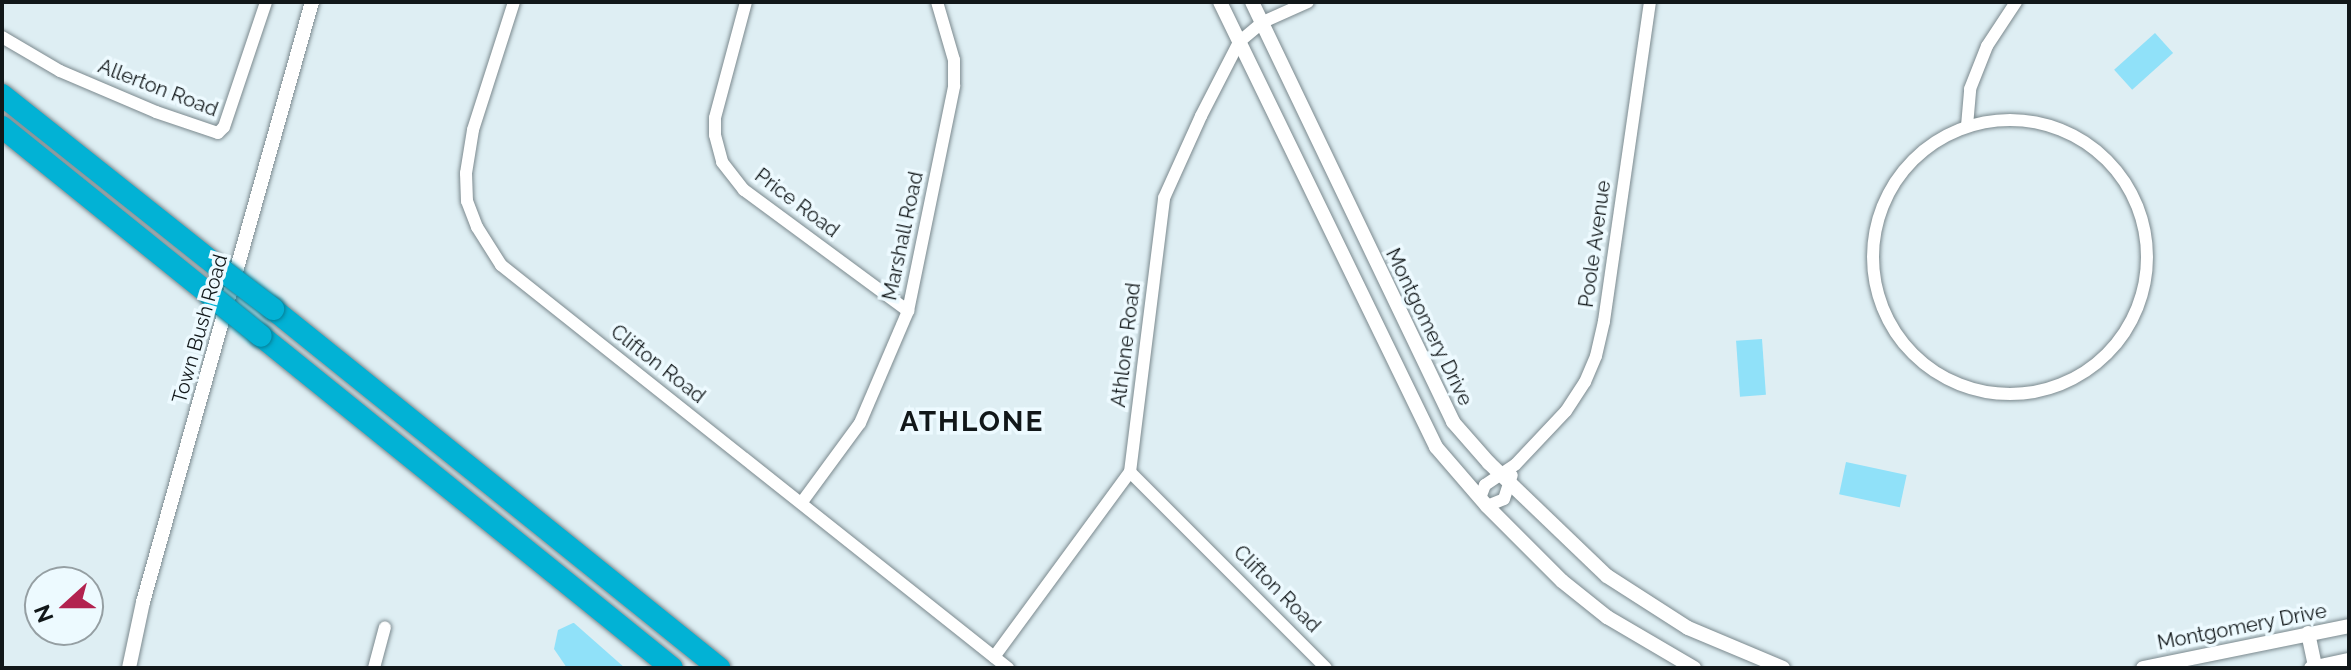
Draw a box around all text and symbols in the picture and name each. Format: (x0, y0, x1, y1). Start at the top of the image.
street label: Allerton Road (95, 54, 221, 122)
street label: Price Road (750, 163, 844, 243)
street label: Marshall Road (878, 169, 928, 303)
street label: Poole Avenue (1574, 179, 1616, 309)
street label: Montgomery Drive (1380, 244, 1478, 410)
street label: Town Bush Road (167, 252, 233, 406)
street label: Athlone Road (1106, 281, 1146, 409)
street label: Clifton Road (606, 320, 710, 408)
district label: ATHLONE (900, 405, 1044, 439)
street label: Clifton Road (1228, 540, 1326, 638)
north arrow (24, 566, 104, 646)
street label: Montgomery Drive (2155, 599, 2329, 655)
text: N (28, 601, 59, 626)

